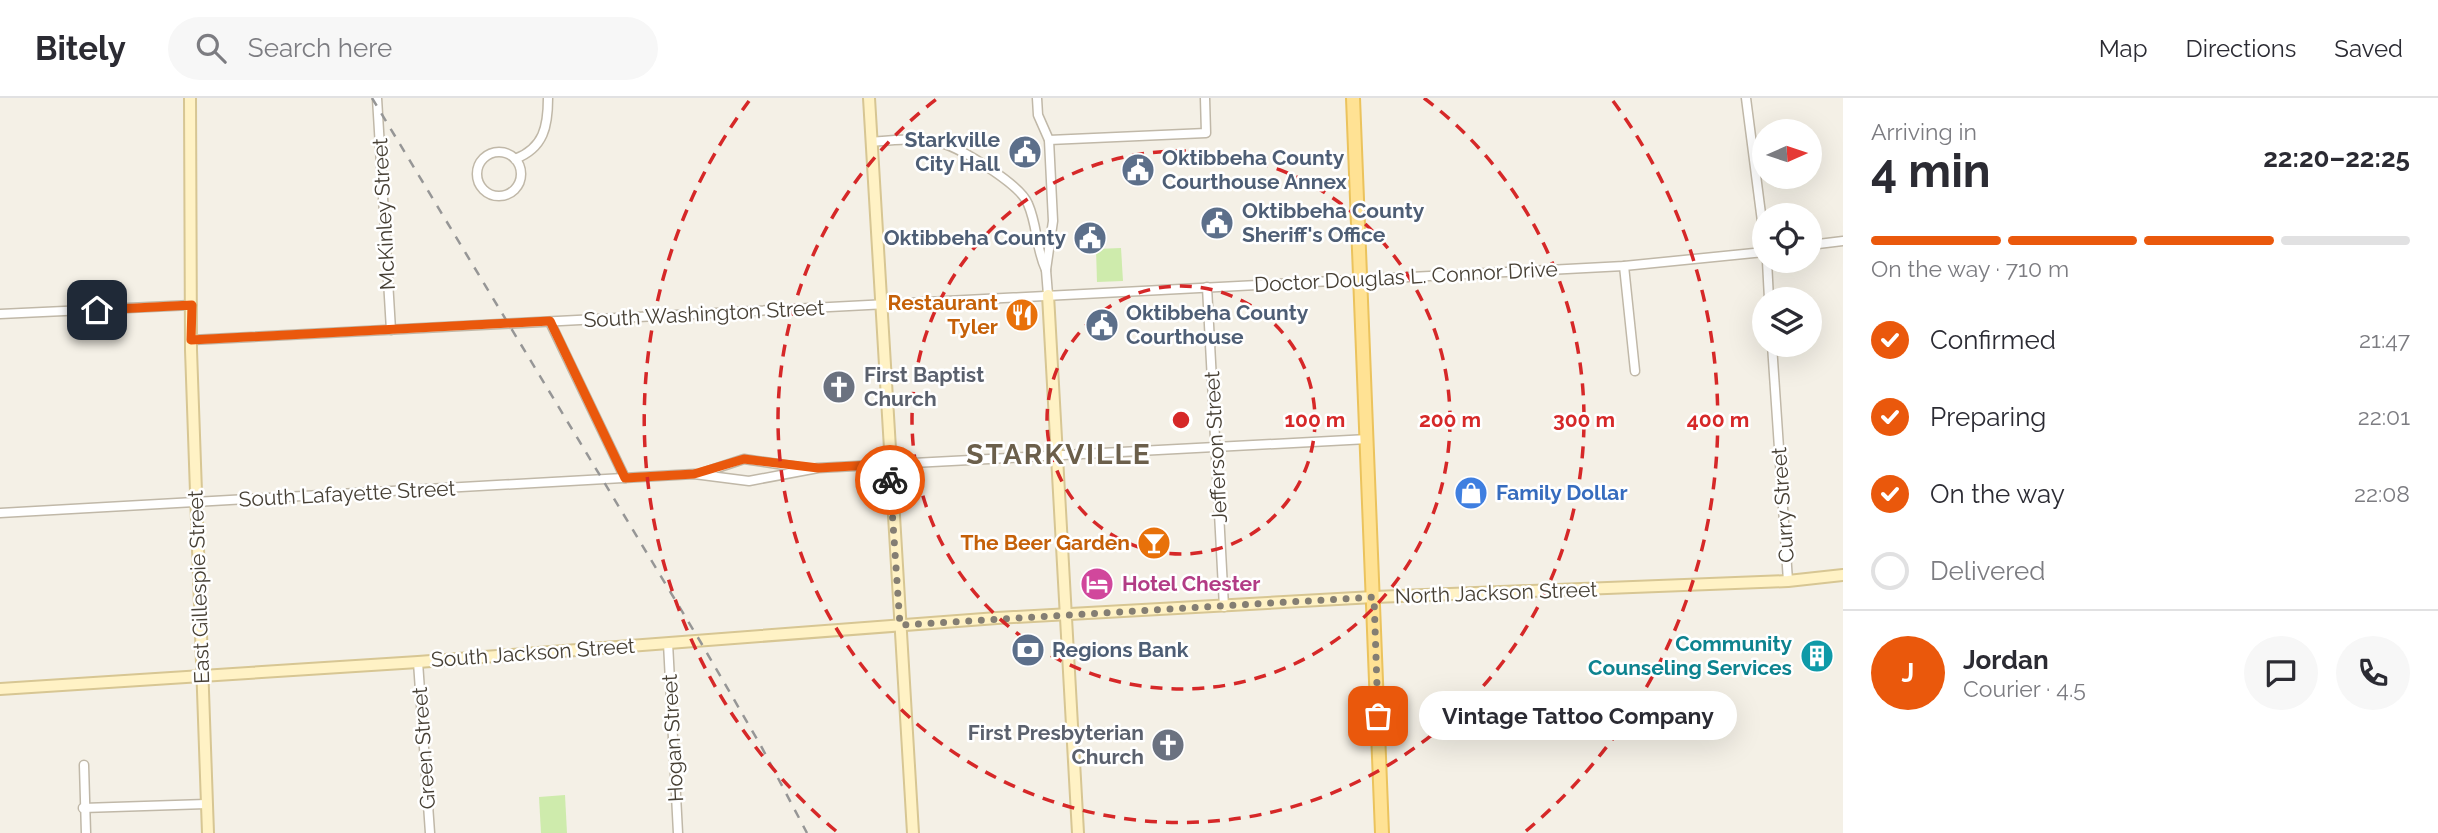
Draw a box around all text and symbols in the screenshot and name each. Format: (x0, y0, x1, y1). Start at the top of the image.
search box (168, 17, 658, 80)
text: Bitely (35, 29, 126, 68)
icon: search (192, 29, 230, 67)
text: Search here (248, 33, 392, 63)
text: Map (2099, 34, 2148, 63)
text: Directions (2186, 34, 2296, 63)
text: Saved (2334, 34, 2403, 63)
text: Arriving in (1871, 118, 1977, 145)
north arrow (1752, 119, 1822, 189)
map controls (1752, 119, 1822, 357)
place label: Starkville City Hall (905, 127, 1000, 176)
public building icon: Starkville City Hall (1006, 133, 1044, 171)
street label: McKinley Street (367, 137, 400, 291)
text: 22:20–22:25 (2263, 143, 2410, 173)
text: 4 min (1871, 144, 1991, 198)
place label: Oktibbeha County Courthouse Annex (1162, 145, 1348, 194)
public building icon: Oktibbeha County Courthouse Annex (1119, 151, 1157, 189)
place label: Oktibbeha County Sheriff's Office (1242, 198, 1425, 247)
button: locate (1752, 203, 1822, 273)
public building icon: Oktibbeha County Sheriff's Office (1198, 204, 1236, 242)
public building icon: Oktibbeha County (1071, 219, 1109, 257)
place label: Oktibbeha County (884, 225, 1066, 250)
text: On the way · 710 m (1871, 255, 2069, 282)
street label: Doctor Douglas L. Connor Drive (1254, 256, 1558, 297)
pin (67, 280, 127, 340)
button: layers (1752, 287, 1822, 357)
place label: Restaurant Tyler (888, 290, 998, 339)
icon: home (78, 291, 116, 329)
street label: South Washington Street (583, 295, 825, 332)
restaurant icon: Restaurant Tyler (1003, 296, 1041, 334)
place label: Oktibbeha County Courthouse (1126, 300, 1309, 349)
public building icon: Oktibbeha County Courthouse (1083, 306, 1121, 344)
icon: check (1871, 321, 1909, 359)
text: Confirmed (1930, 325, 2056, 355)
text: 21:47 (2359, 326, 2410, 353)
place label: First Baptist Church (864, 362, 984, 411)
church icon: First Baptist Church (820, 368, 858, 406)
street label: Jefferson Street (1199, 370, 1232, 524)
icon: check (1871, 398, 1909, 436)
text: Preparing (1930, 402, 2046, 432)
text: 22:01 (2358, 403, 2410, 430)
text: 100 m (1285, 407, 1345, 432)
text: 200 m (1419, 407, 1481, 432)
text: 300 m (1553, 407, 1615, 432)
text: 400 m (1687, 407, 1749, 432)
centre of rings (1169, 408, 1193, 432)
district label: STARKVILLE (966, 438, 1152, 471)
courier (855, 445, 925, 515)
street label: Curry Street (1766, 446, 1799, 564)
icon: bike (871, 461, 909, 499)
shop icon: Family Dollar (1452, 474, 1490, 512)
street label: South Lafayette Street (238, 475, 456, 512)
icon: check (1871, 475, 1909, 513)
text: On the way (1930, 479, 2065, 509)
place label: Family Dollar (1496, 480, 1628, 505)
text: 22:08 (2354, 480, 2410, 507)
street label: East Gillespie Street (183, 490, 214, 684)
bar icon: The Beer Garden (1135, 524, 1173, 562)
place label: The Beer Garden (960, 530, 1130, 555)
text: Delivered (1930, 556, 2045, 586)
hotel icon: Hotel Chester (1078, 565, 1116, 603)
place label: Hotel Chester (1122, 571, 1260, 596)
street label: North Jackson Street (1394, 576, 1598, 609)
bank icon: Regions Bank (1009, 631, 1047, 669)
place label: Community Counseling Services (1588, 631, 1792, 680)
street label: South Jackson Street (430, 633, 636, 672)
button: chat (2244, 636, 2318, 710)
button: phone (2336, 636, 2410, 710)
place label: Regions Bank (1052, 637, 1189, 662)
building icon: Community Counseling Services (1798, 637, 1836, 675)
text: Jordan (1963, 645, 2049, 675)
text: J (1902, 658, 1914, 688)
street label: Hogan Street (657, 673, 688, 803)
text: Courier · 4.5 (1963, 675, 2086, 702)
street label: Green Street (407, 686, 440, 810)
pin (1348, 686, 1408, 746)
callout: Vintage Tattoo Company (1420, 692, 1738, 740)
icon: bag (1359, 697, 1397, 735)
text: Vintage Tattoo Company (1442, 702, 1714, 729)
place label: First Presbyterian Church (968, 720, 1144, 769)
church icon: First Presbyterian Church (1149, 726, 1187, 764)

